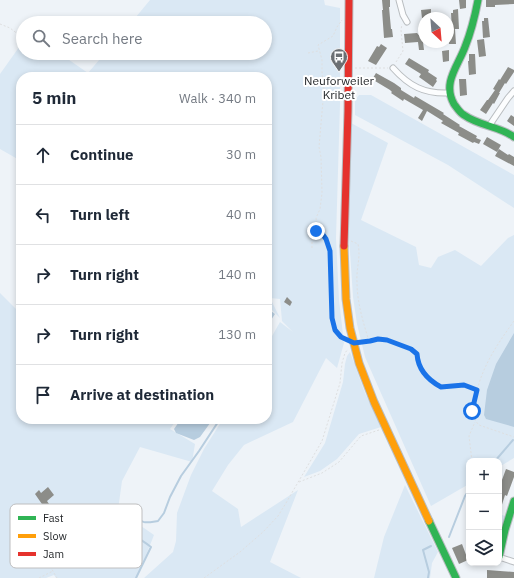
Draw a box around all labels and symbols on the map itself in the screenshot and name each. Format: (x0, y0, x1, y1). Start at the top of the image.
north arrow (418, 12, 454, 48)
bus stop icon: Neuforweiler Kribet (329, 47, 349, 72)
place label: Neuforweiler Kribet (304, 73, 375, 102)
route end (307, 222, 325, 240)
route start (463, 402, 481, 420)
legend (10, 504, 142, 568)
text: Fast (43, 511, 64, 525)
text: Slow (43, 529, 67, 543)
text: Jam (43, 547, 64, 561)

